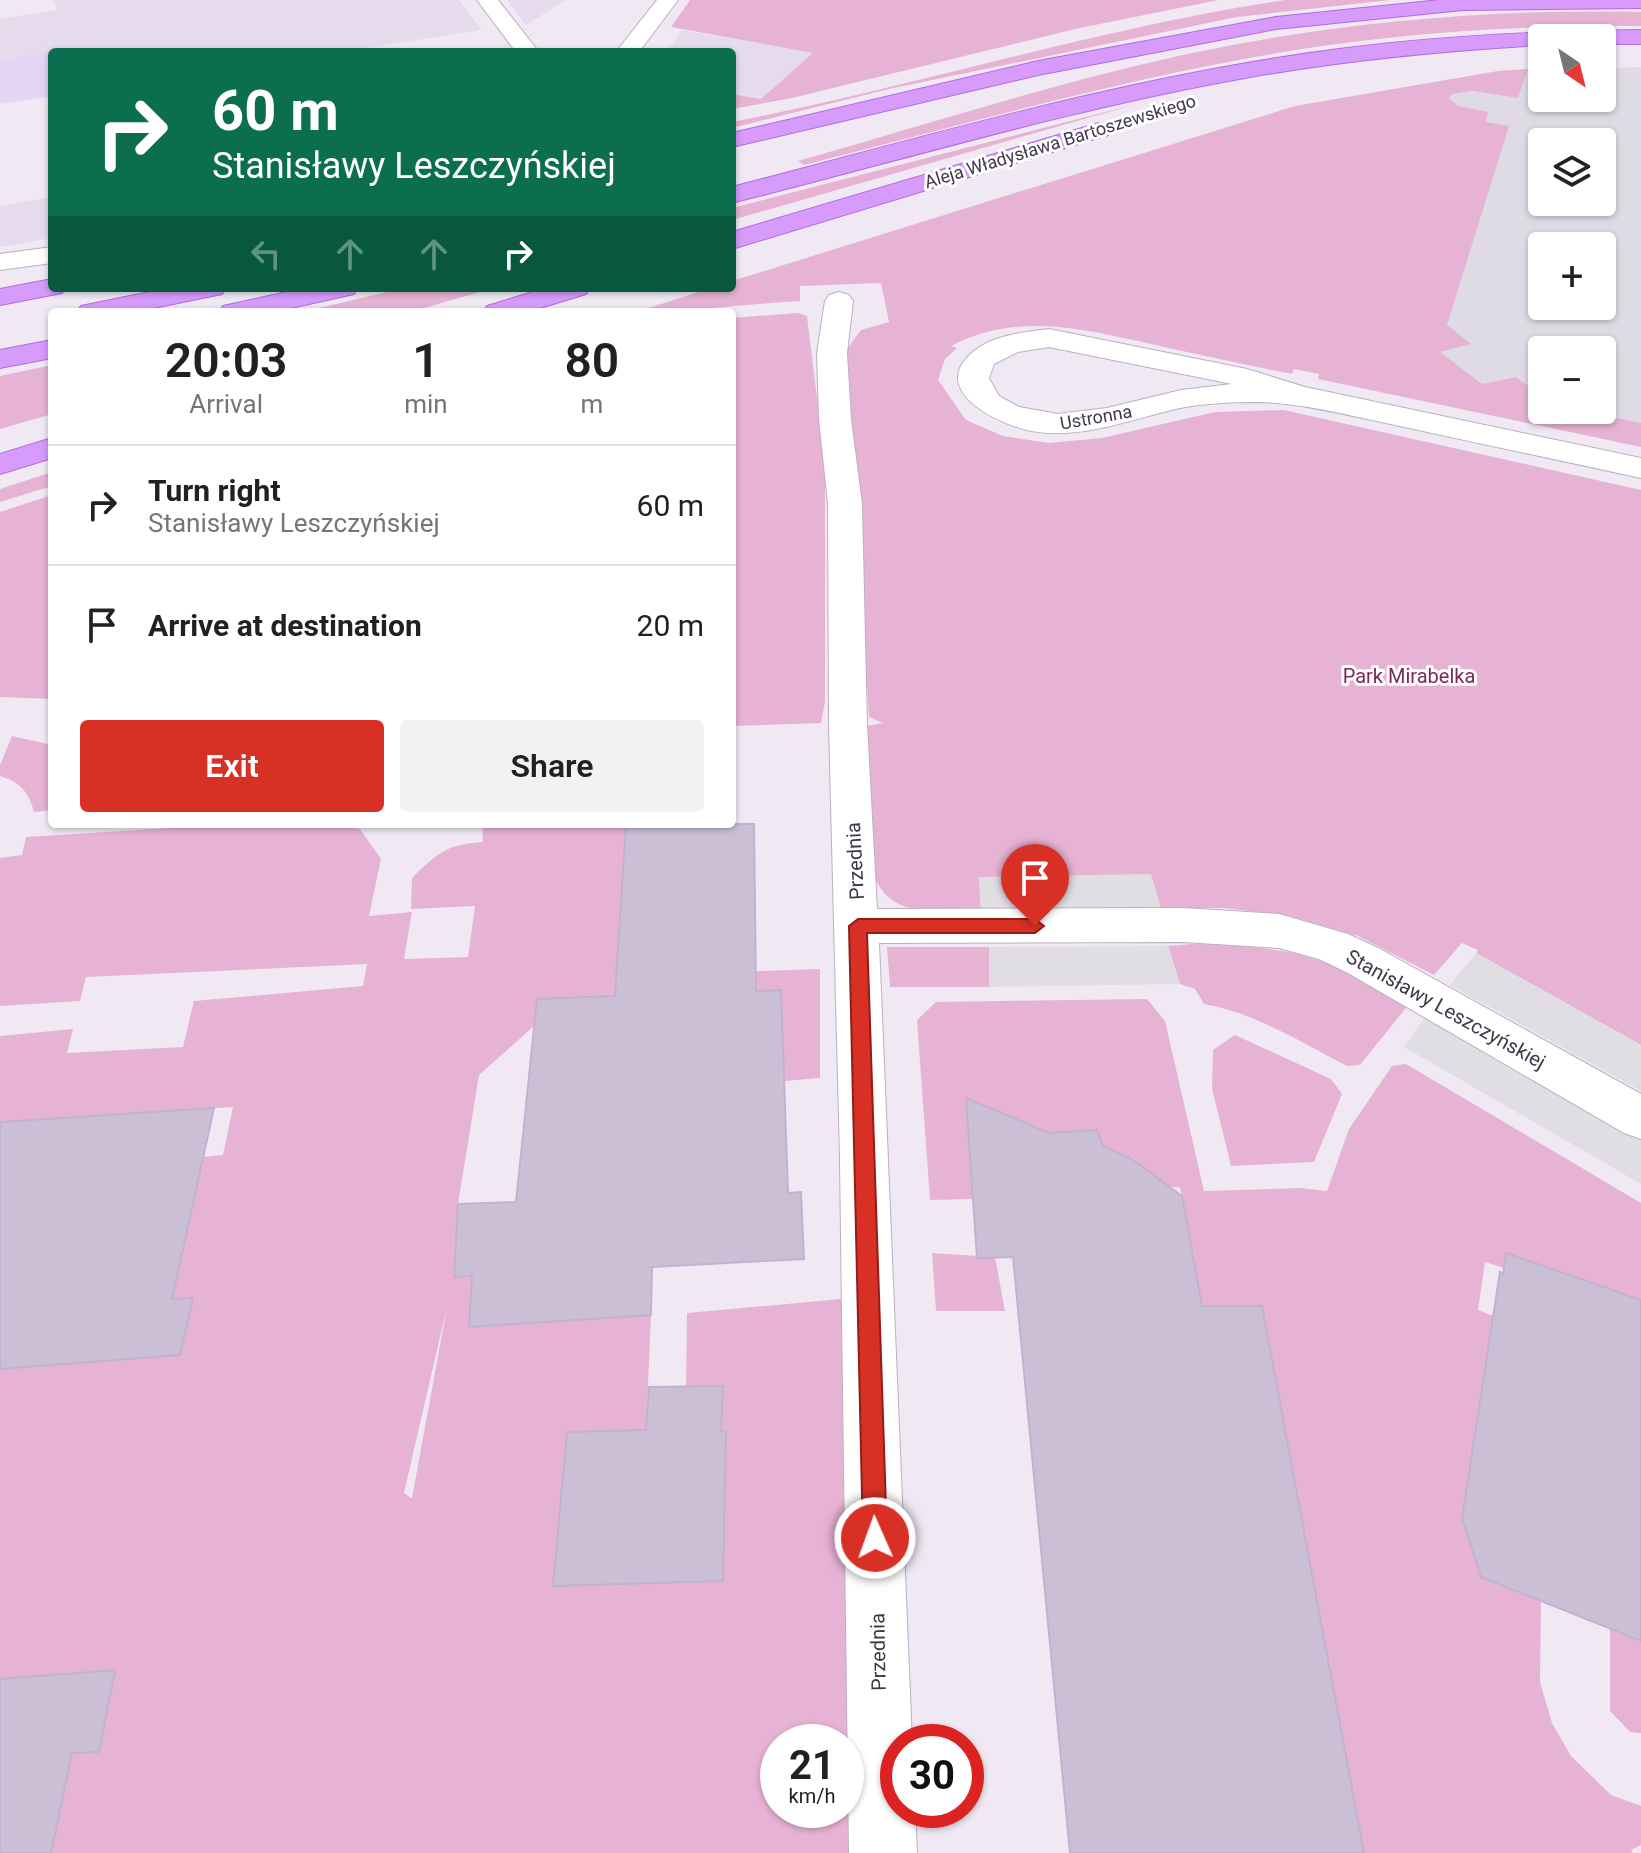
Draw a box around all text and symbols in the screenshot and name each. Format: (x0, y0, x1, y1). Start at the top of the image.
north arrow (1528, 24, 1616, 112)
map controls (1528, 24, 1616, 424)
text: 60 m (212, 78, 339, 144)
icon: right (80, 80, 184, 184)
street label: Aleja Władysława Bartoszewskiego (922, 90, 1198, 192)
button: layers (1528, 128, 1616, 216)
text: Stanisławy Leszczyńskiej (212, 145, 616, 187)
icon: left (244, 232, 288, 276)
icon: ahead (328, 232, 372, 276)
icon: ahead (412, 232, 456, 276)
icon: right (496, 232, 540, 276)
button: + (1528, 232, 1616, 320)
text: 20:03 (165, 332, 287, 389)
text: 1 (412, 332, 440, 389)
text: 80 (564, 332, 619, 389)
button: − (1528, 336, 1616, 424)
text: Arrival (189, 389, 263, 419)
text: min (404, 389, 448, 419)
text: m (580, 389, 603, 419)
street label: Ustronna (1058, 400, 1134, 434)
text: Turn right (148, 473, 281, 508)
icon: right (80, 483, 124, 527)
text: 60 m (637, 488, 704, 523)
text: Stanisławy Leszczyńskiej (148, 508, 440, 538)
icon: arrive (80, 603, 124, 647)
text: Arrive at destination (148, 608, 422, 643)
text: 20 m (637, 608, 704, 643)
park label: Park Mirabelka (1343, 664, 1475, 688)
button: Exit (80, 720, 384, 812)
button: Share (400, 720, 704, 812)
street label: Przednia (841, 822, 869, 900)
pin (1001, 844, 1069, 926)
icon: arrive (1013, 856, 1057, 900)
street label: Stanisławy Leszczyńskiej (1342, 944, 1550, 1074)
position arrow (833, 1496, 917, 1580)
street label: Przednia (865, 1613, 891, 1691)
speed limit sign: 30 (880, 1724, 984, 1828)
text: 21 (789, 1742, 835, 1789)
text: km/h (789, 1784, 835, 1808)

